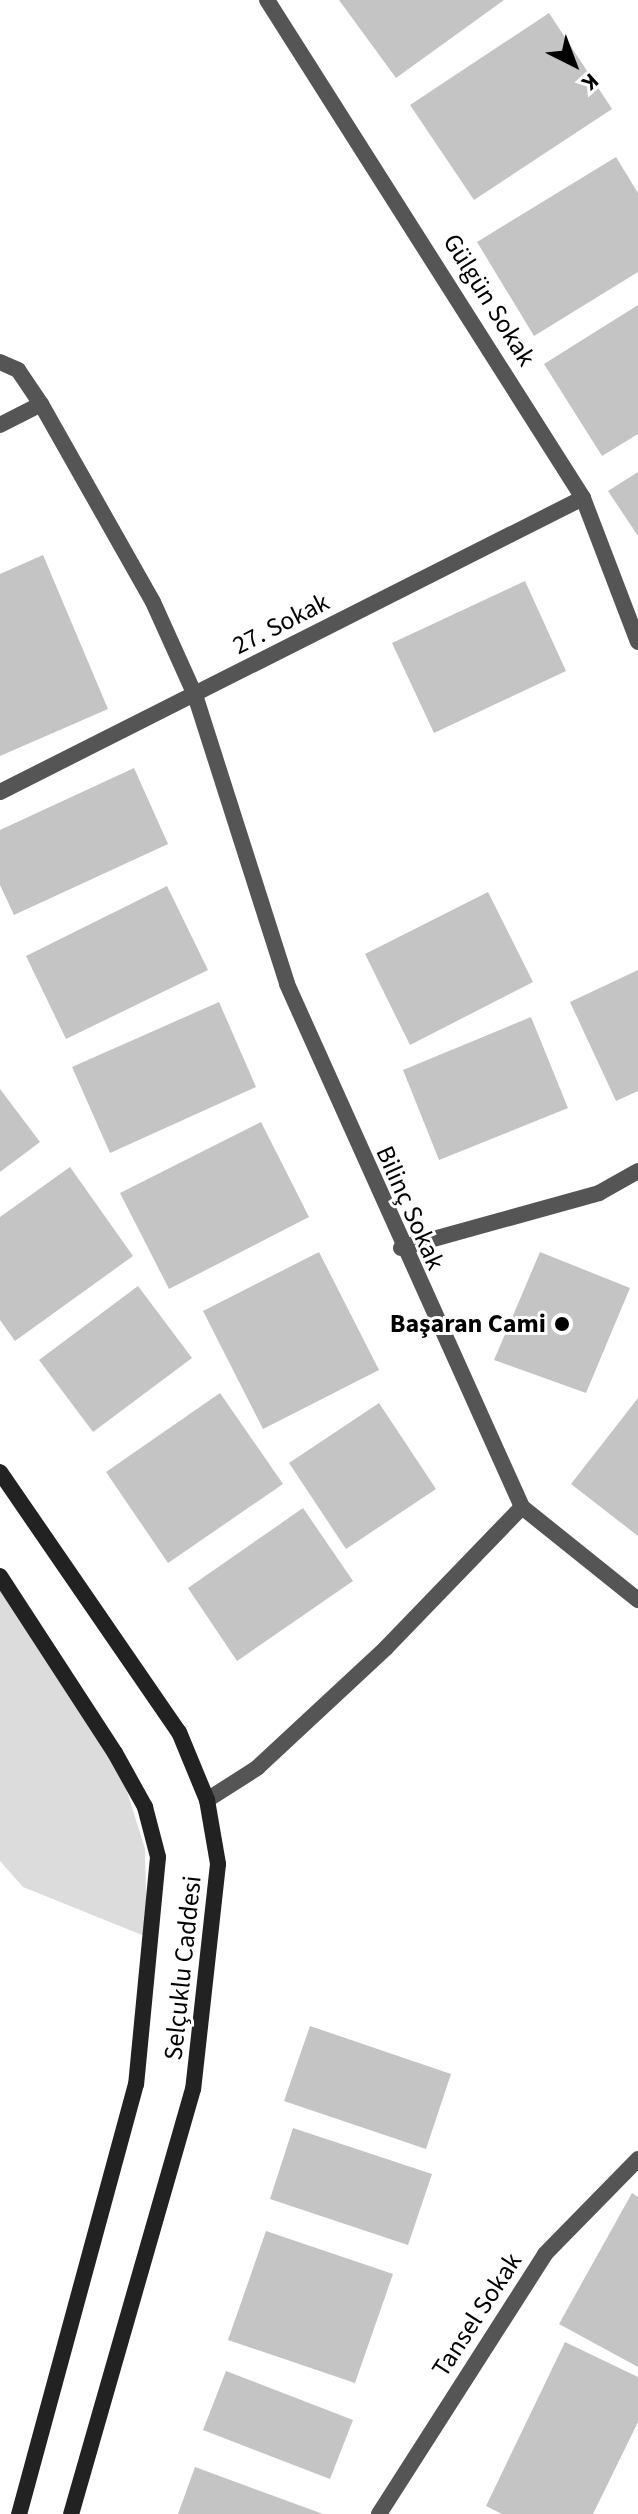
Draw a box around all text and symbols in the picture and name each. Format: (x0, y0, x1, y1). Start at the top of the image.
north arrow (534, 24, 614, 104)
text: K (574, 65, 606, 98)
street label: Gülgün Sokak (436, 228, 542, 372)
street label: 27. Sokak (228, 586, 334, 662)
street label: Bilinç Sokak (369, 1141, 451, 1275)
place label: Başaran Cami (390, 1308, 546, 1340)
marker: Başaran Cami (553, 1315, 571, 1333)
street label: Selçuklu Caddesi (158, 1874, 208, 2062)
street label: Tansel Sokak (425, 2247, 529, 2383)

